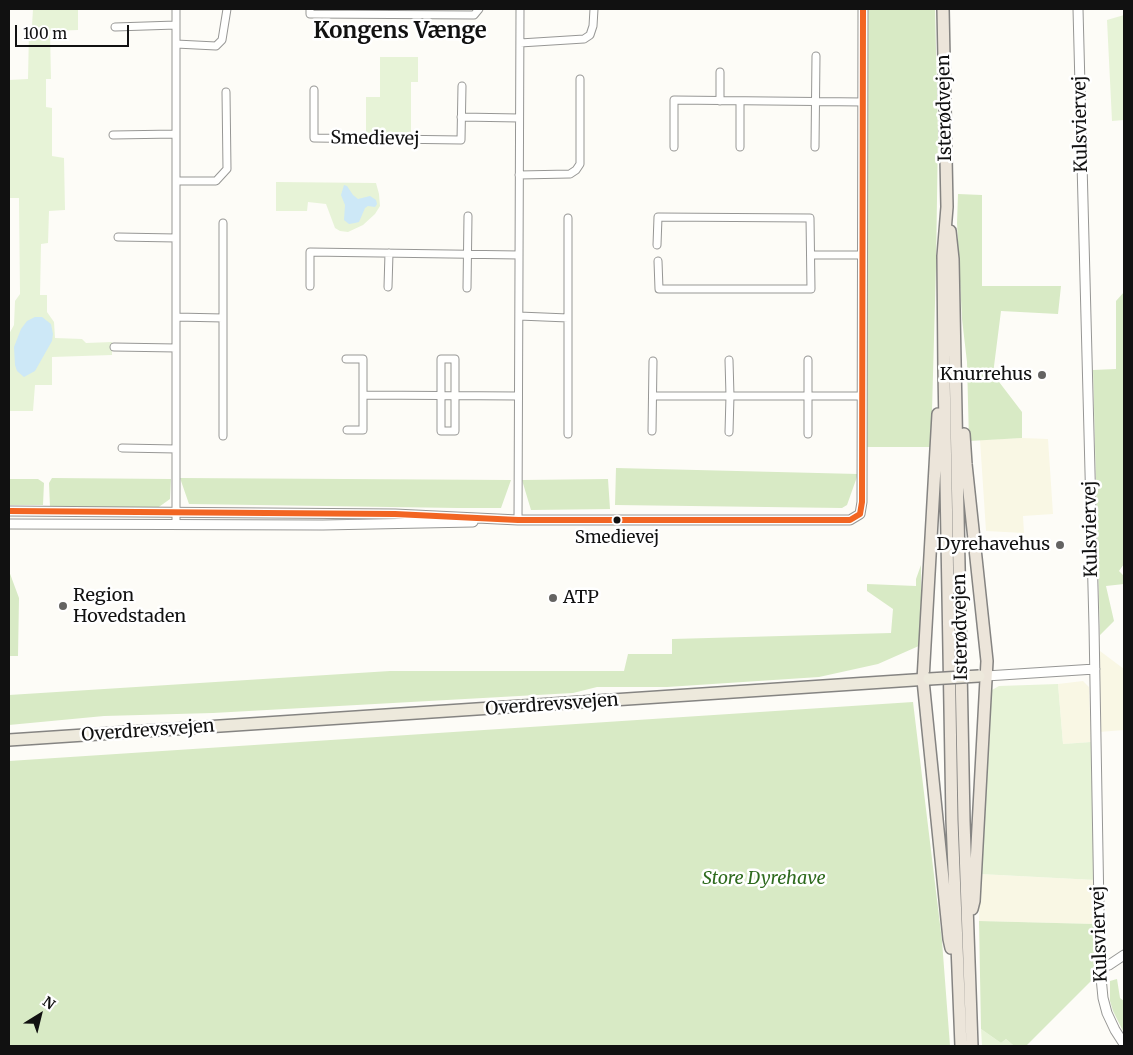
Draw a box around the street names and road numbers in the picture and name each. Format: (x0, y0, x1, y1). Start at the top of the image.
street label: Isterødvejen (933, 54, 957, 162)
street label: Kulsviervej (1069, 75, 1093, 173)
street label: Smedievej (330, 127, 420, 151)
street label: Kulsviervej (1079, 480, 1103, 578)
street label: Isterødvejen (949, 573, 973, 681)
street label: Overdrevsvejen (485, 690, 619, 720)
street label: Overdrevsvejen (81, 716, 215, 746)
street label: Kulsviervej (1088, 885, 1112, 983)

